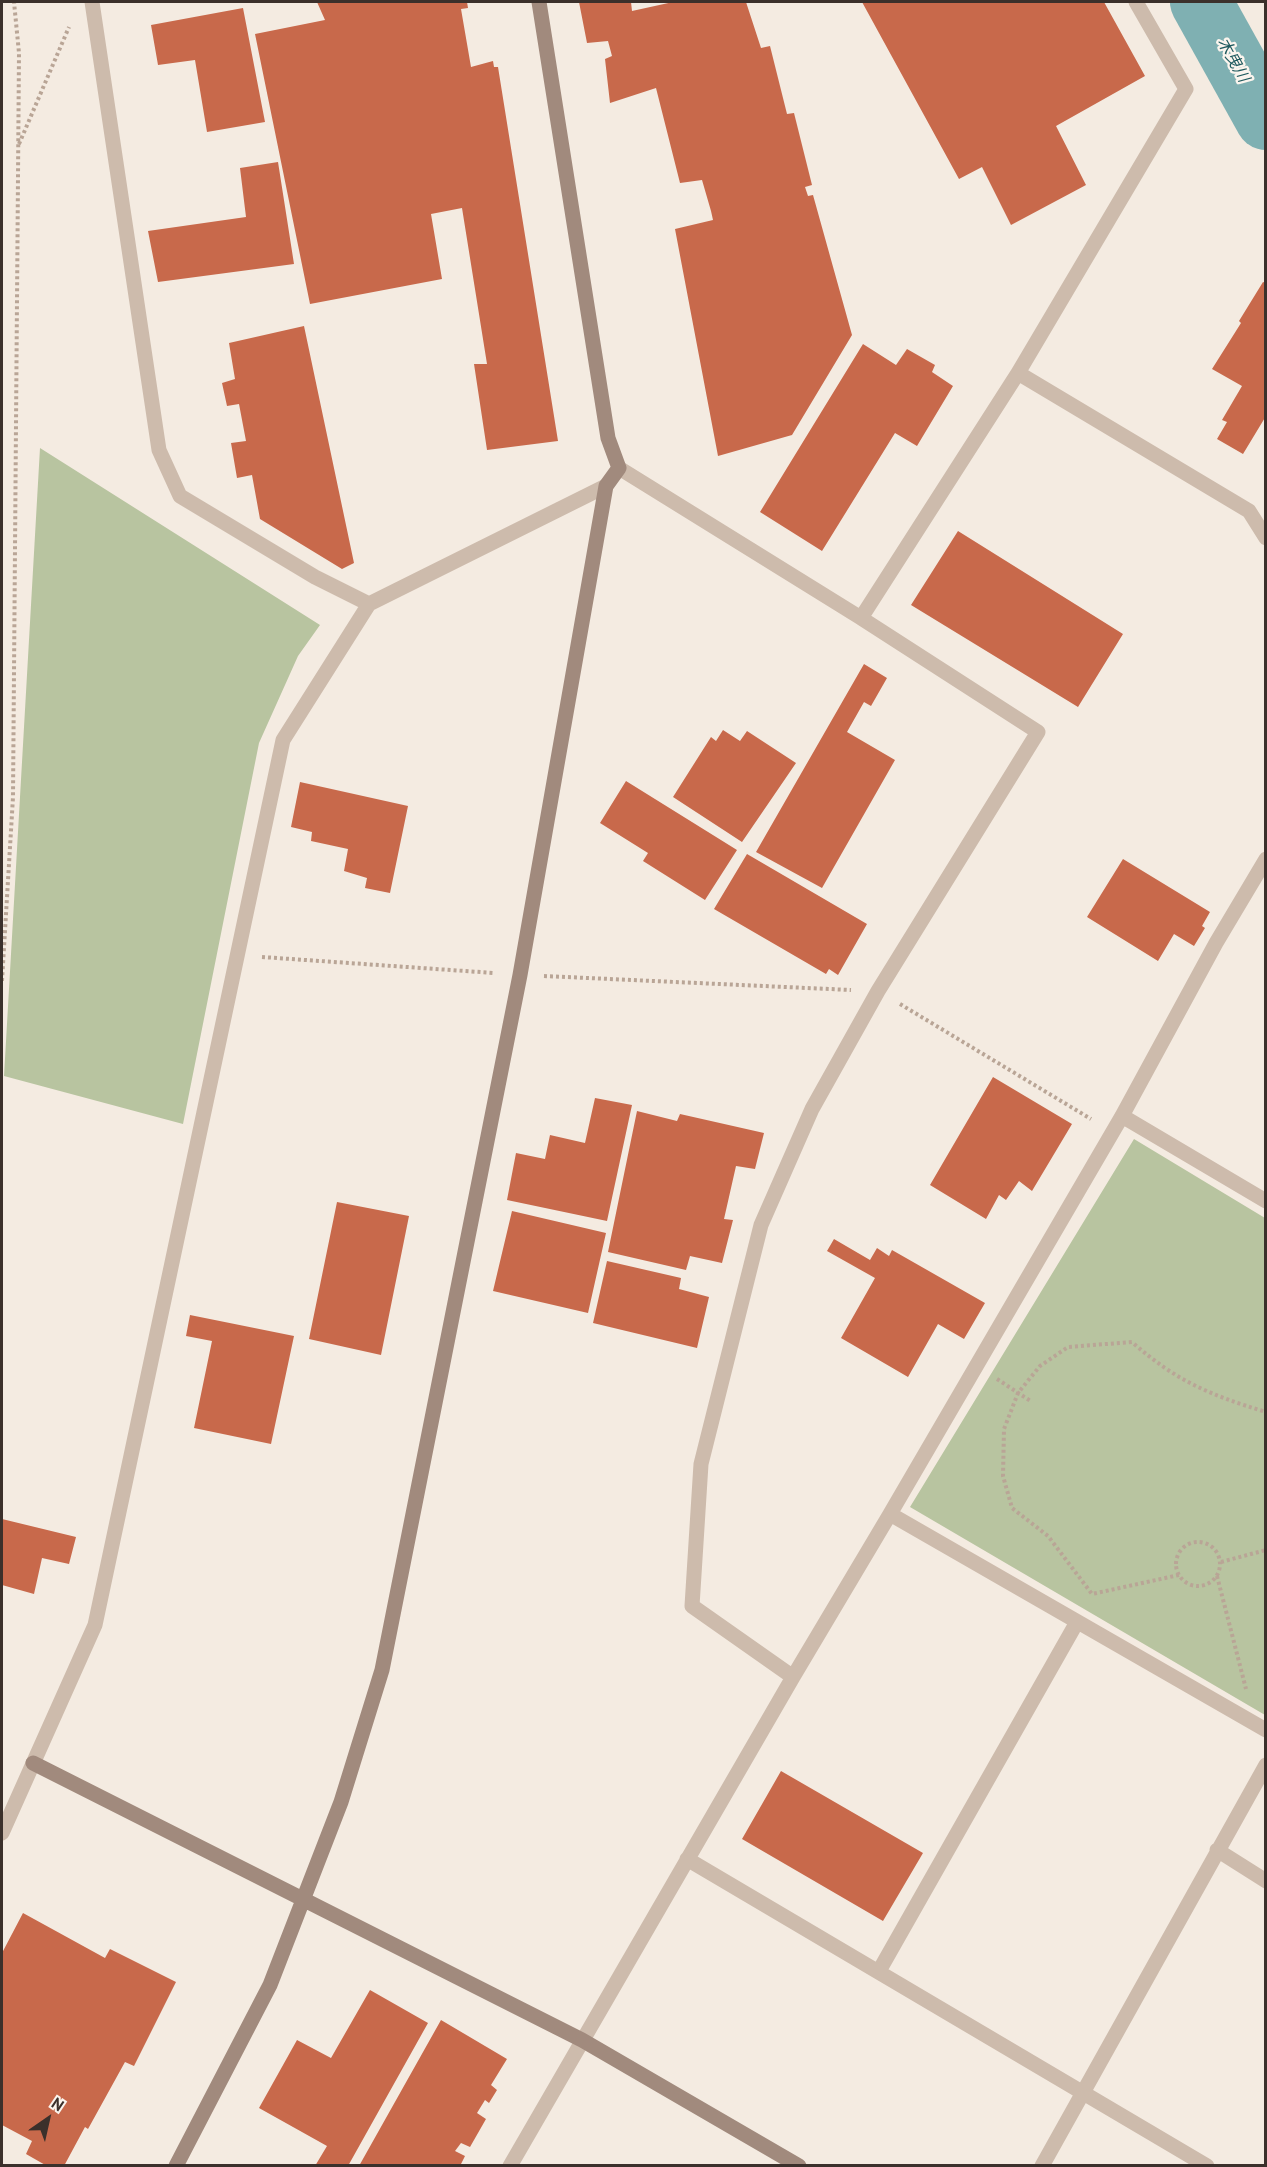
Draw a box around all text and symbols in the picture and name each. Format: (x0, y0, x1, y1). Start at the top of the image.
water label: 木曳川 (1213, 34, 1253, 86)
north arrow (18, 2089, 78, 2149)
text: N (48, 2093, 68, 2115)

